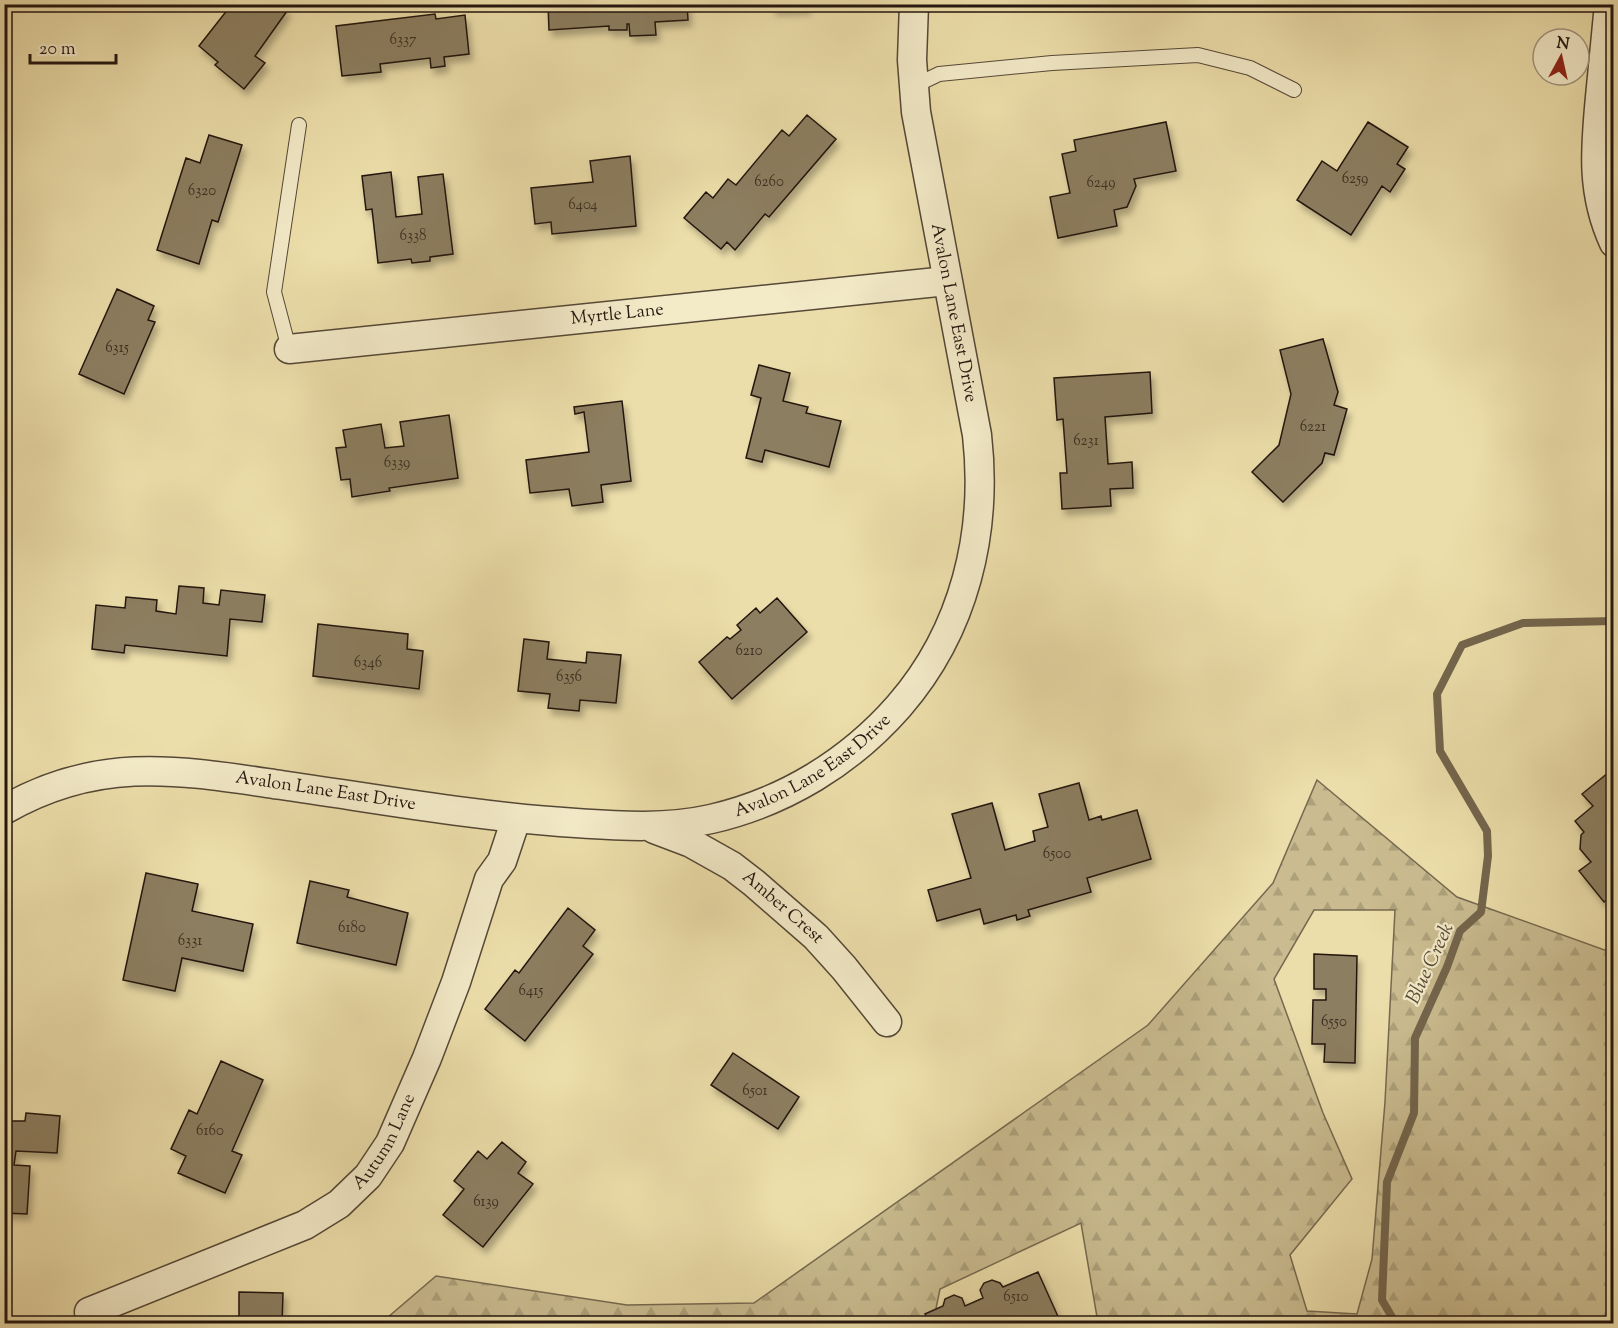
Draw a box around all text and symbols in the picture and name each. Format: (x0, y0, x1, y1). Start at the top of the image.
scale bar (30, 27, 116, 65)
north arrow (1531, 27, 1591, 87)
house number: 6337 (389, 30, 417, 51)
text: N (1555, 32, 1571, 57)
text: 20 m (39, 37, 76, 63)
house number: 6259 (1342, 169, 1368, 190)
house number: 6260 (754, 172, 784, 193)
house number: 6249 (1086, 173, 1116, 194)
house number: 6320 (188, 181, 216, 202)
house number: 6404 (568, 195, 598, 216)
street label: Avalon Lane East Drive (923, 221, 983, 405)
house number: 6338 (399, 226, 427, 247)
street label: Myrtle Lane (570, 297, 665, 333)
house number: 6315 (105, 338, 129, 359)
house number: 6221 (1300, 417, 1326, 438)
house number: 6231 (1073, 431, 1099, 452)
house number: 6339 (384, 453, 410, 474)
house number: 6210 (735, 641, 763, 662)
house number: 6346 (354, 653, 382, 674)
house number: 6356 (556, 667, 582, 688)
street label: Avalon Lane East Drive (731, 709, 898, 825)
street label: Avalon Lane East Drive (234, 765, 418, 818)
house number: 6500 (1043, 844, 1071, 865)
street label: Amber Crest (736, 865, 830, 950)
house number: 6180 (338, 918, 366, 939)
water label: Blue Creek (1400, 919, 1462, 1009)
house number: 6331 (178, 931, 202, 952)
house number: 6415 (519, 981, 543, 1002)
house number: 6550 (1321, 1012, 1347, 1033)
house number: 6501 (742, 1081, 768, 1102)
street label: Autumn Lane (347, 1090, 423, 1197)
house number: 6160 (196, 1121, 224, 1142)
house number: 6139 (473, 1192, 499, 1213)
house number: 6510 (1003, 1287, 1029, 1308)

